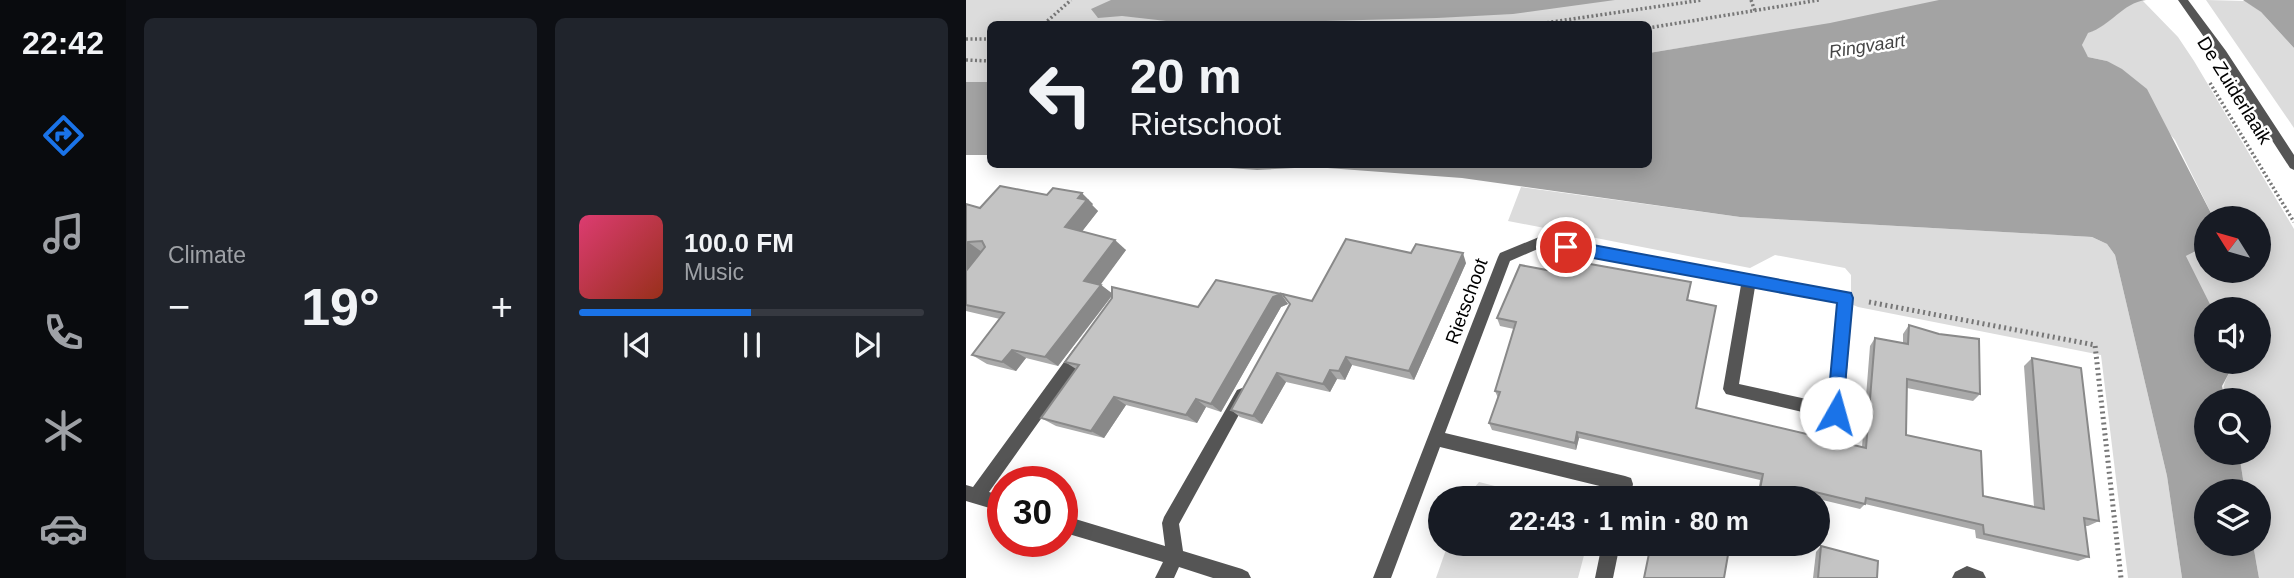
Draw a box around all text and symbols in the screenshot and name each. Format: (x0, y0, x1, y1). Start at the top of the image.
text: 22:42 (22, 25, 104, 61)
water label: Ringvaart (1827, 30, 1908, 62)
street label: De Zuiderlaaik (2193, 33, 2276, 148)
icon: left (1015, 49, 1106, 140)
text: 20 m (1130, 49, 1242, 103)
text: Rietschoot (1130, 106, 1281, 142)
icon: directions (39, 111, 88, 160)
north arrow (2194, 206, 2272, 284)
map controls (2194, 206, 2271, 556)
icon: music (39, 209, 88, 258)
pin (1536, 217, 1596, 277)
text: 100.0 FM (684, 228, 794, 258)
icon: arrive (1547, 228, 1585, 266)
text: Climate (168, 242, 246, 268)
street label: Rietschoot (1441, 255, 1492, 347)
text: Music (684, 259, 744, 285)
text: 19° (301, 278, 380, 336)
text: − (168, 286, 190, 328)
text: + (491, 286, 513, 328)
button: sound (2194, 297, 2271, 374)
icon: phone (39, 308, 88, 357)
icon: previous (618, 326, 656, 364)
icon: pause (733, 326, 771, 364)
icon: next (848, 326, 886, 364)
position arrow (1799, 376, 1873, 450)
button: search (2194, 388, 2271, 465)
icon: climate (39, 406, 88, 455)
speed limit sign: 30 (987, 466, 1078, 557)
button: layers (2194, 479, 2271, 556)
icon: car (39, 504, 88, 553)
text: 22:43 · 1 min · 80 m (1509, 506, 1749, 536)

